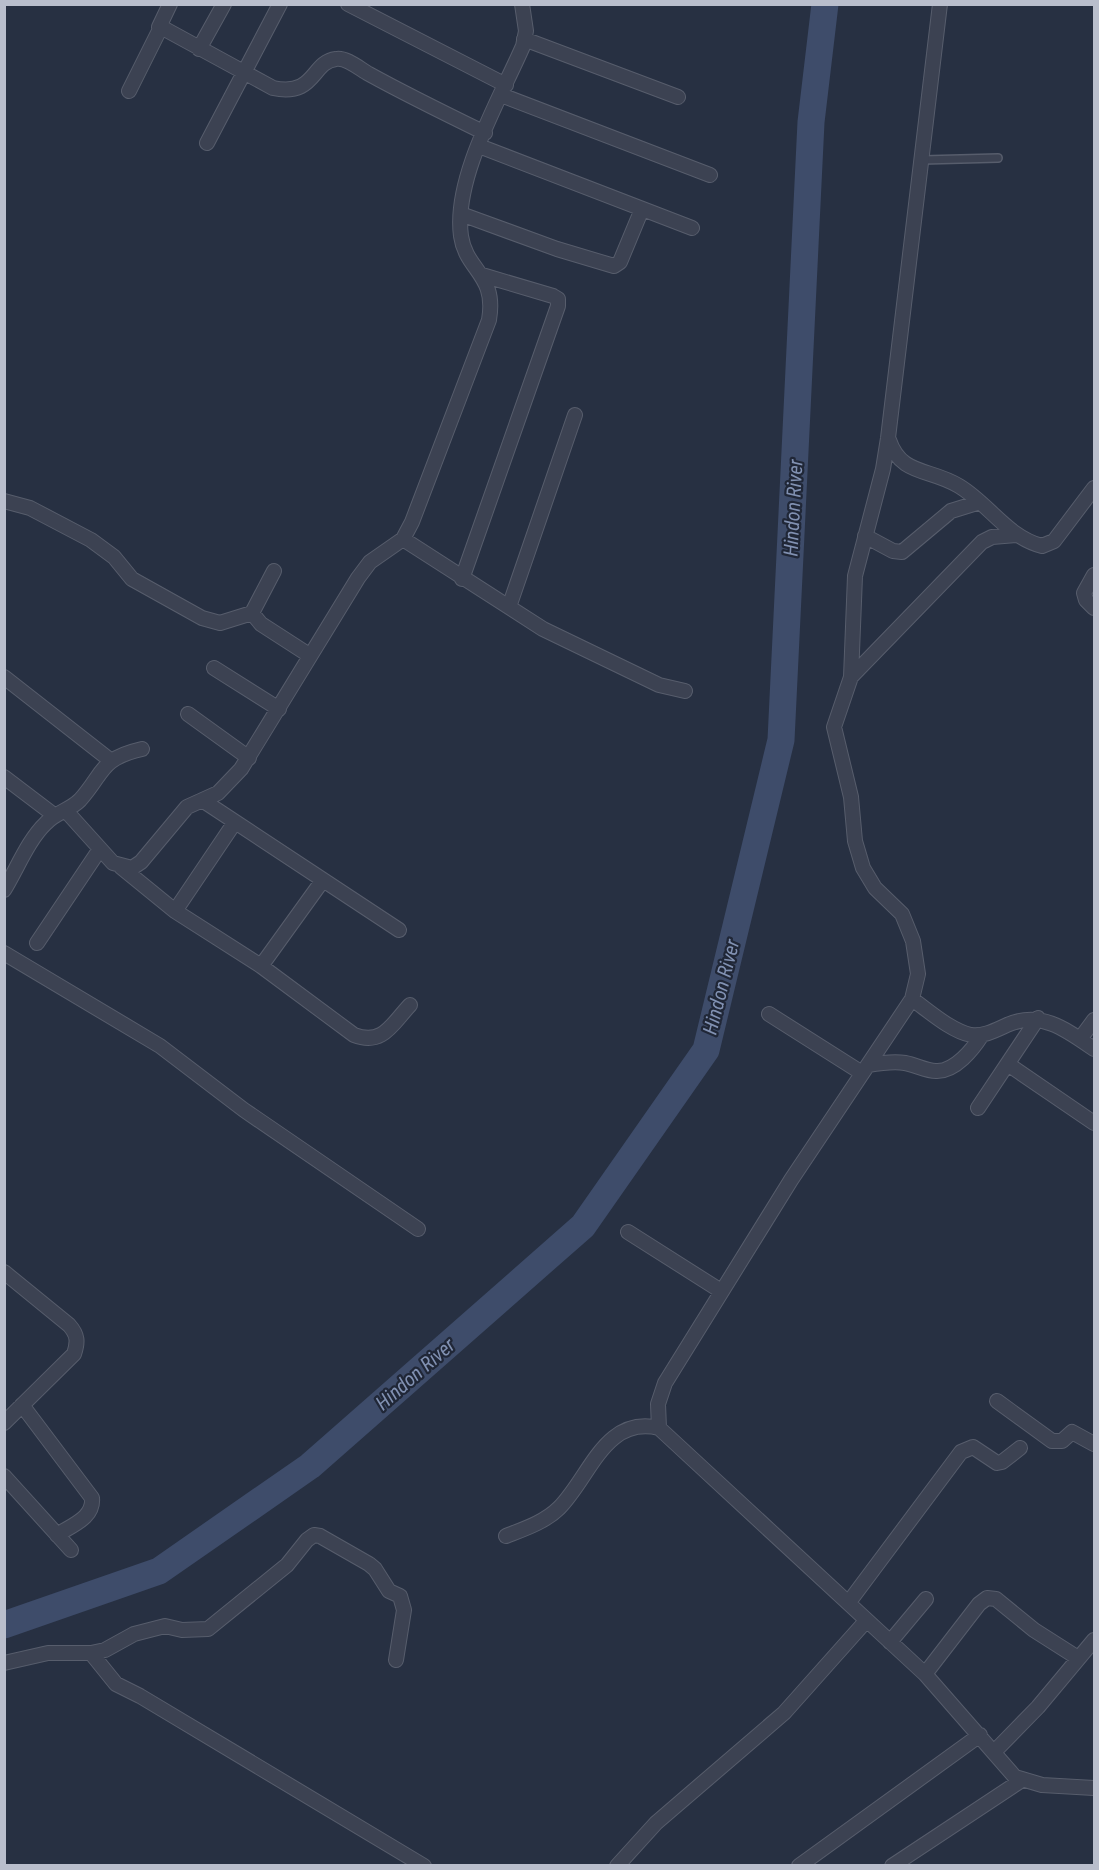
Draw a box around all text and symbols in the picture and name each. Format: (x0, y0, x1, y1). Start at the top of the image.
water label: Hindon River (778, 458, 808, 557)
water label: Hindon River (698, 936, 745, 1037)
water label: Hindon River (370, 1332, 460, 1415)

